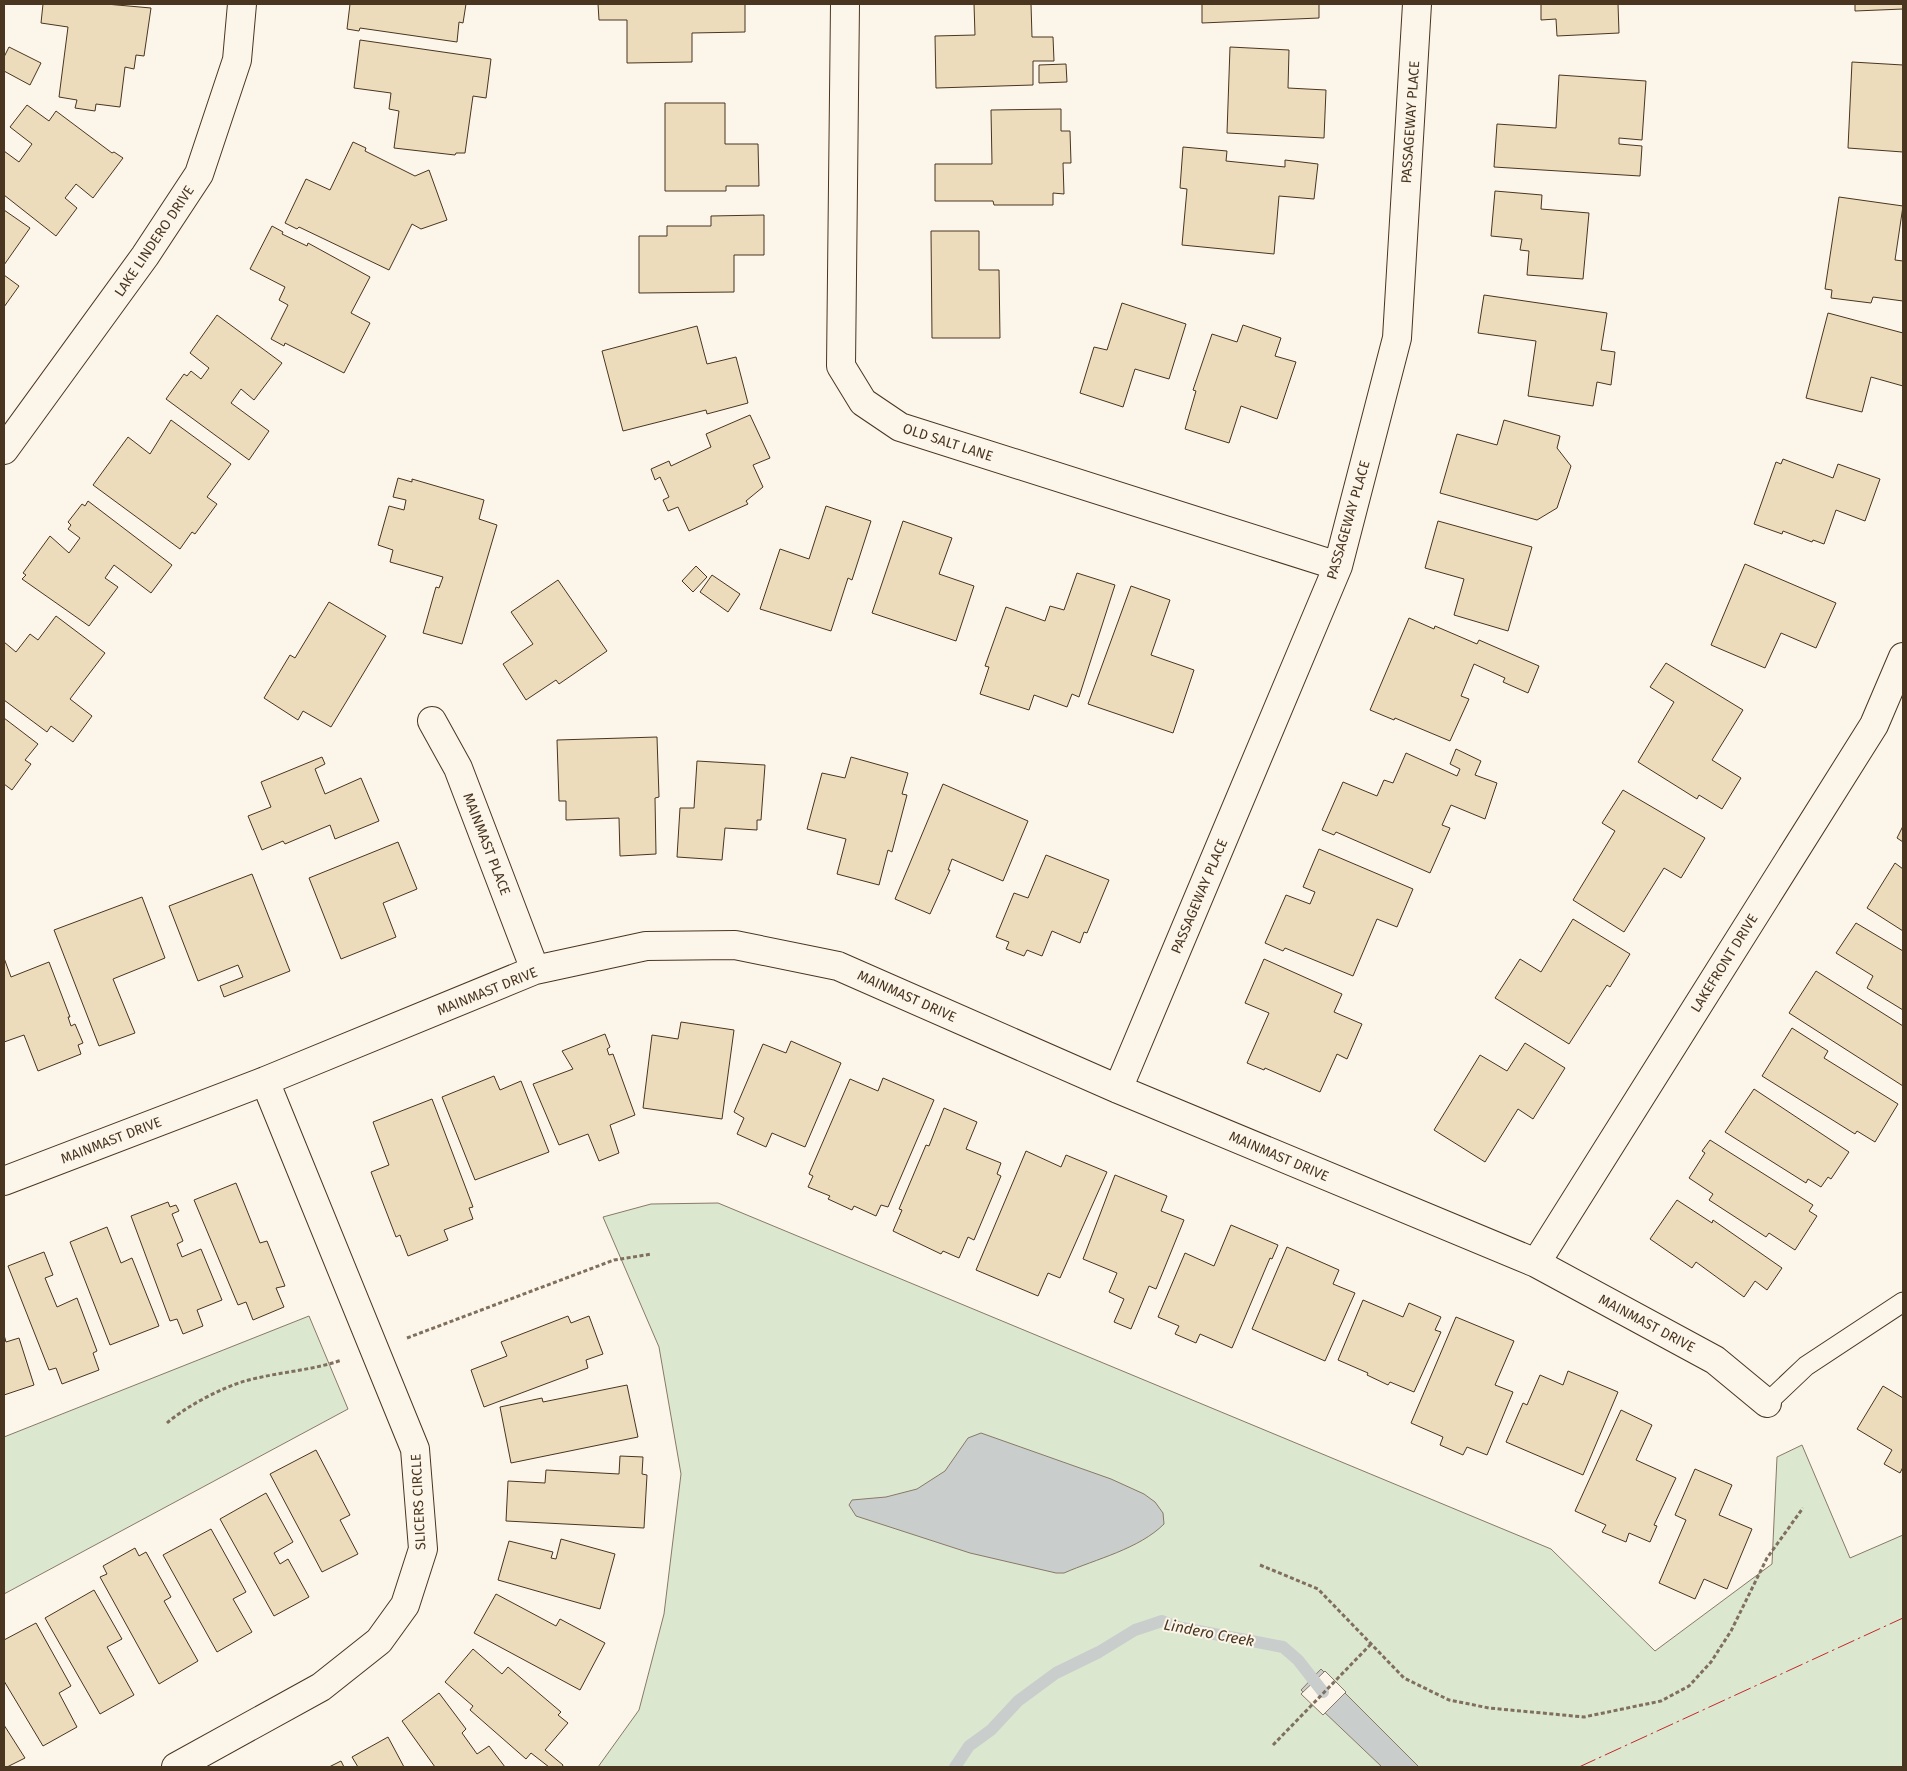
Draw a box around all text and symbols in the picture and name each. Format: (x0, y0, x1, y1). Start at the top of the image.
street label: PASSAGEWAY PLACE (1398, 60, 1423, 184)
street label: LAKE LINDERO DRIVE (111, 183, 198, 300)
street label: OLD SALT LANE (901, 420, 995, 465)
street label: PASSAGEWAY PLACE (1323, 459, 1374, 582)
street label: MAINMAST PLACE (459, 791, 514, 898)
street label: PASSAGEWAY PLACE (1168, 836, 1231, 956)
street label: LAKEFRONT DRIVE (1687, 911, 1762, 1016)
street label: MAINMAST DRIVE (435, 964, 540, 1019)
street label: MAINMAST DRIVE (855, 967, 959, 1026)
street label: MAINMAST DRIVE (58, 1113, 164, 1168)
street label: MAINMAST DRIVE (1226, 1128, 1331, 1185)
street label: MAINMAST DRIVE (1596, 1291, 1698, 1356)
street label: SLICERS CIRCLE (407, 1453, 430, 1551)
water label: Lindero Creek (1162, 1615, 1256, 1651)

